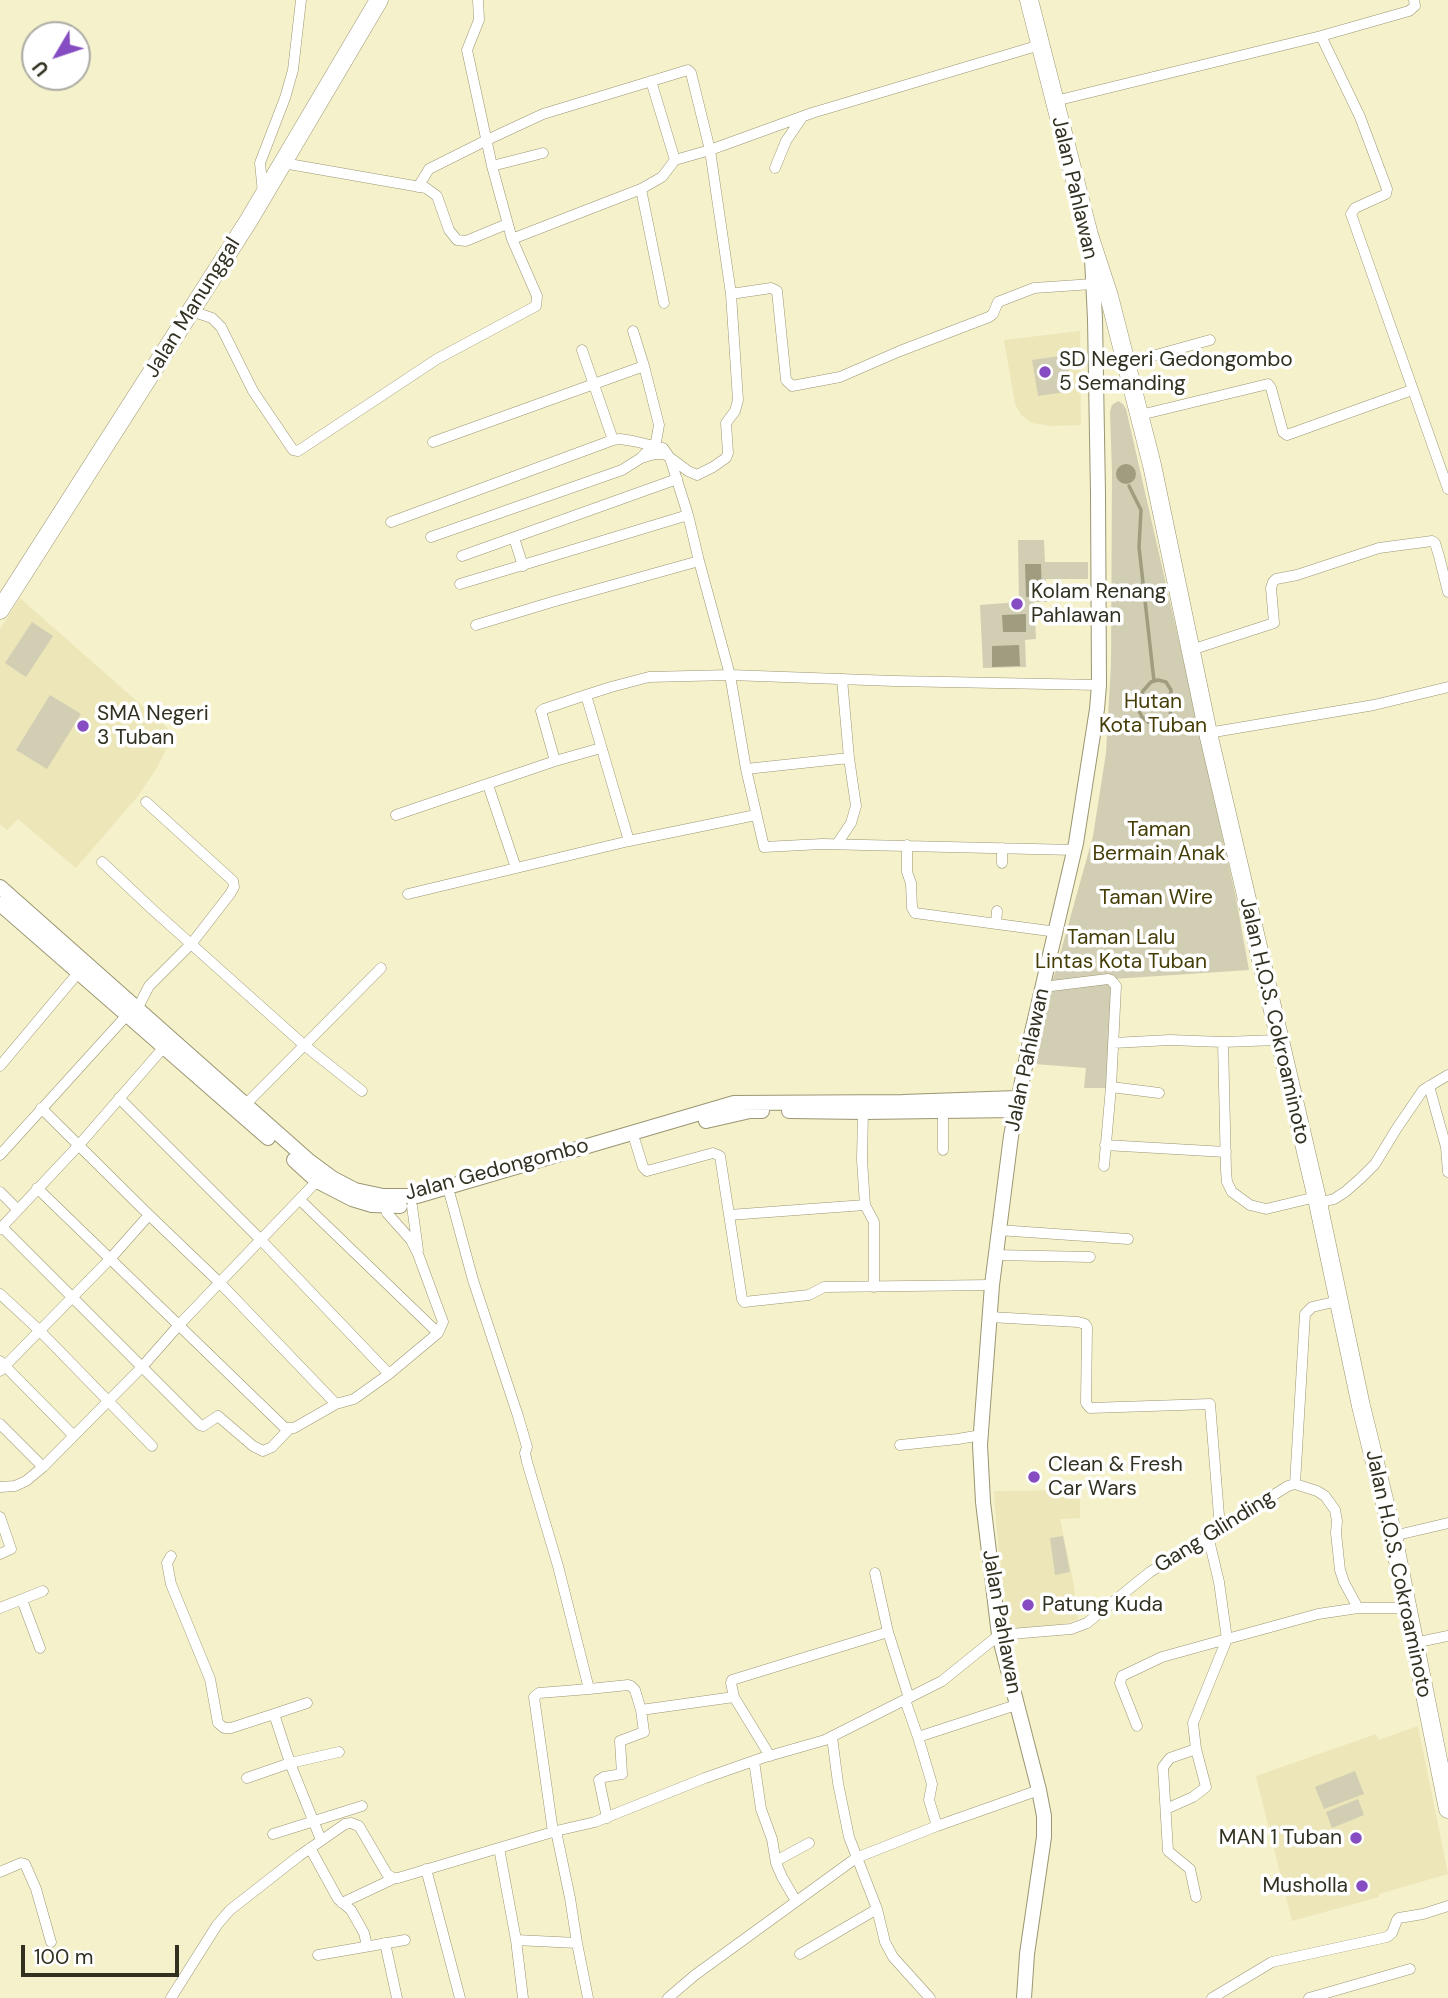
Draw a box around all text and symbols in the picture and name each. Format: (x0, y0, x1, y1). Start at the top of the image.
north arrow (21, 21, 91, 91)
text: U (27, 55, 55, 81)
street label: Jalan Pahlawan (1045, 114, 1103, 262)
street label: Jalan Manunggal (140, 233, 246, 383)
place label: SD Negeri Gedongombo 5 Semanding (1059, 347, 1293, 397)
marker: SD Negeri Gedongombo 5 Semanding (1037, 364, 1053, 380)
place label: Kolam Renang Pahlawan (1031, 579, 1166, 629)
marker: Kolam Renang Pahlawan (1009, 596, 1025, 612)
park label: Hutan Kota Tuban (1099, 689, 1207, 739)
place label: SMA Negeri 3 Tuban (97, 701, 209, 751)
marker: SMA Negeri 3 Tuban (75, 718, 91, 734)
park label: Taman Bermain Anak (1092, 817, 1226, 867)
park label: Taman Wire (1099, 885, 1213, 911)
street label: Jalan H.O.S. Cokroaminoto (1233, 895, 1315, 1147)
park label: Taman Lalu Lintas Kota Tuban (1035, 925, 1207, 975)
street label: Jalan Pahlawan (1001, 986, 1055, 1134)
street label: Jalan Gedongombo (402, 1133, 592, 1207)
street label: Jalan H.O.S. Cokroaminoto (1359, 1448, 1437, 1700)
place label: Clean & Fresh Car Wars (1048, 1452, 1183, 1502)
marker: Clean & Fresh Car Wars (1026, 1469, 1042, 1485)
street label: Gang Glinding (1150, 1485, 1280, 1579)
street label: Jalan Pahlawan (976, 1548, 1026, 1696)
place label: Patung Kuda (1042, 1592, 1163, 1618)
marker: Patung Kuda (1020, 1597, 1036, 1613)
place label: MAN 1 Tuban (1219, 1825, 1342, 1851)
marker: MAN 1 Tuban (1348, 1830, 1364, 1846)
place label: Musholla (1262, 1873, 1348, 1899)
marker: Musholla (1354, 1878, 1370, 1894)
scale bar (24, 1932, 182, 1976)
text: 100 m (34, 1943, 94, 1971)

